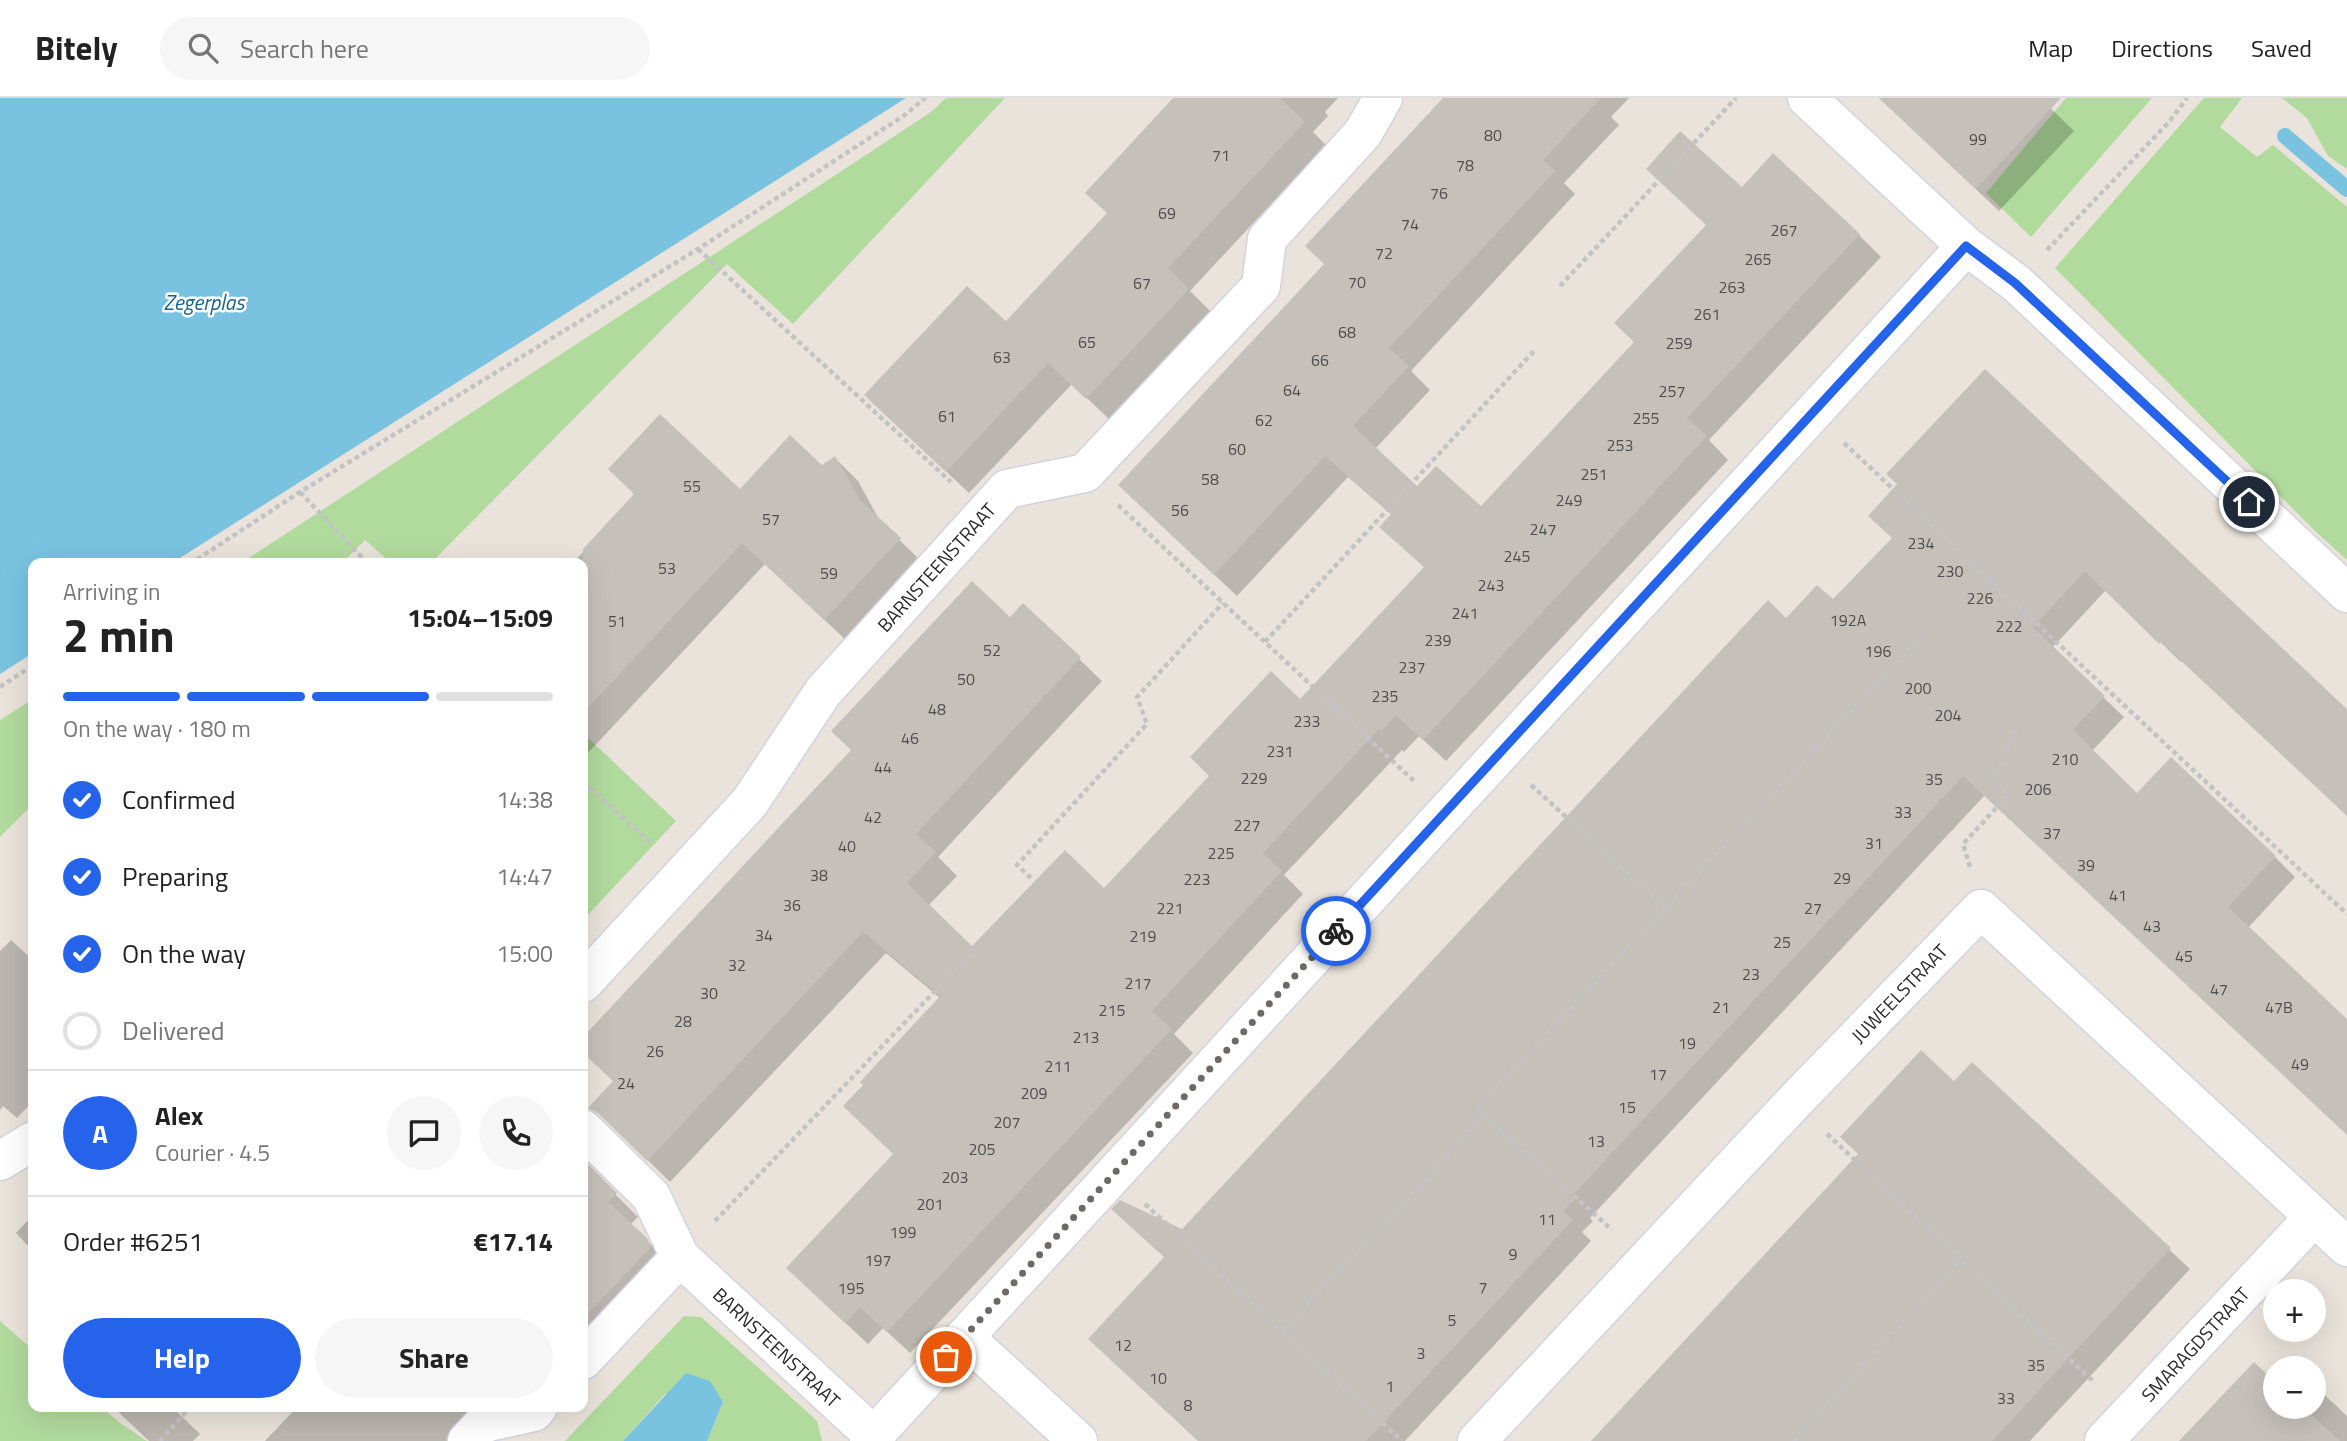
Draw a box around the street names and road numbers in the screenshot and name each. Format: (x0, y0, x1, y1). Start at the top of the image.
street label: BARNSTEENSTRAAT (870, 496, 1002, 638)
street label: JUWEELSTRAAT (1844, 937, 1954, 1049)
street label: BARNSTEENSTRAAT (707, 1280, 847, 1414)
street label: SMARAGDSTRAAT (2134, 1280, 2256, 1408)

